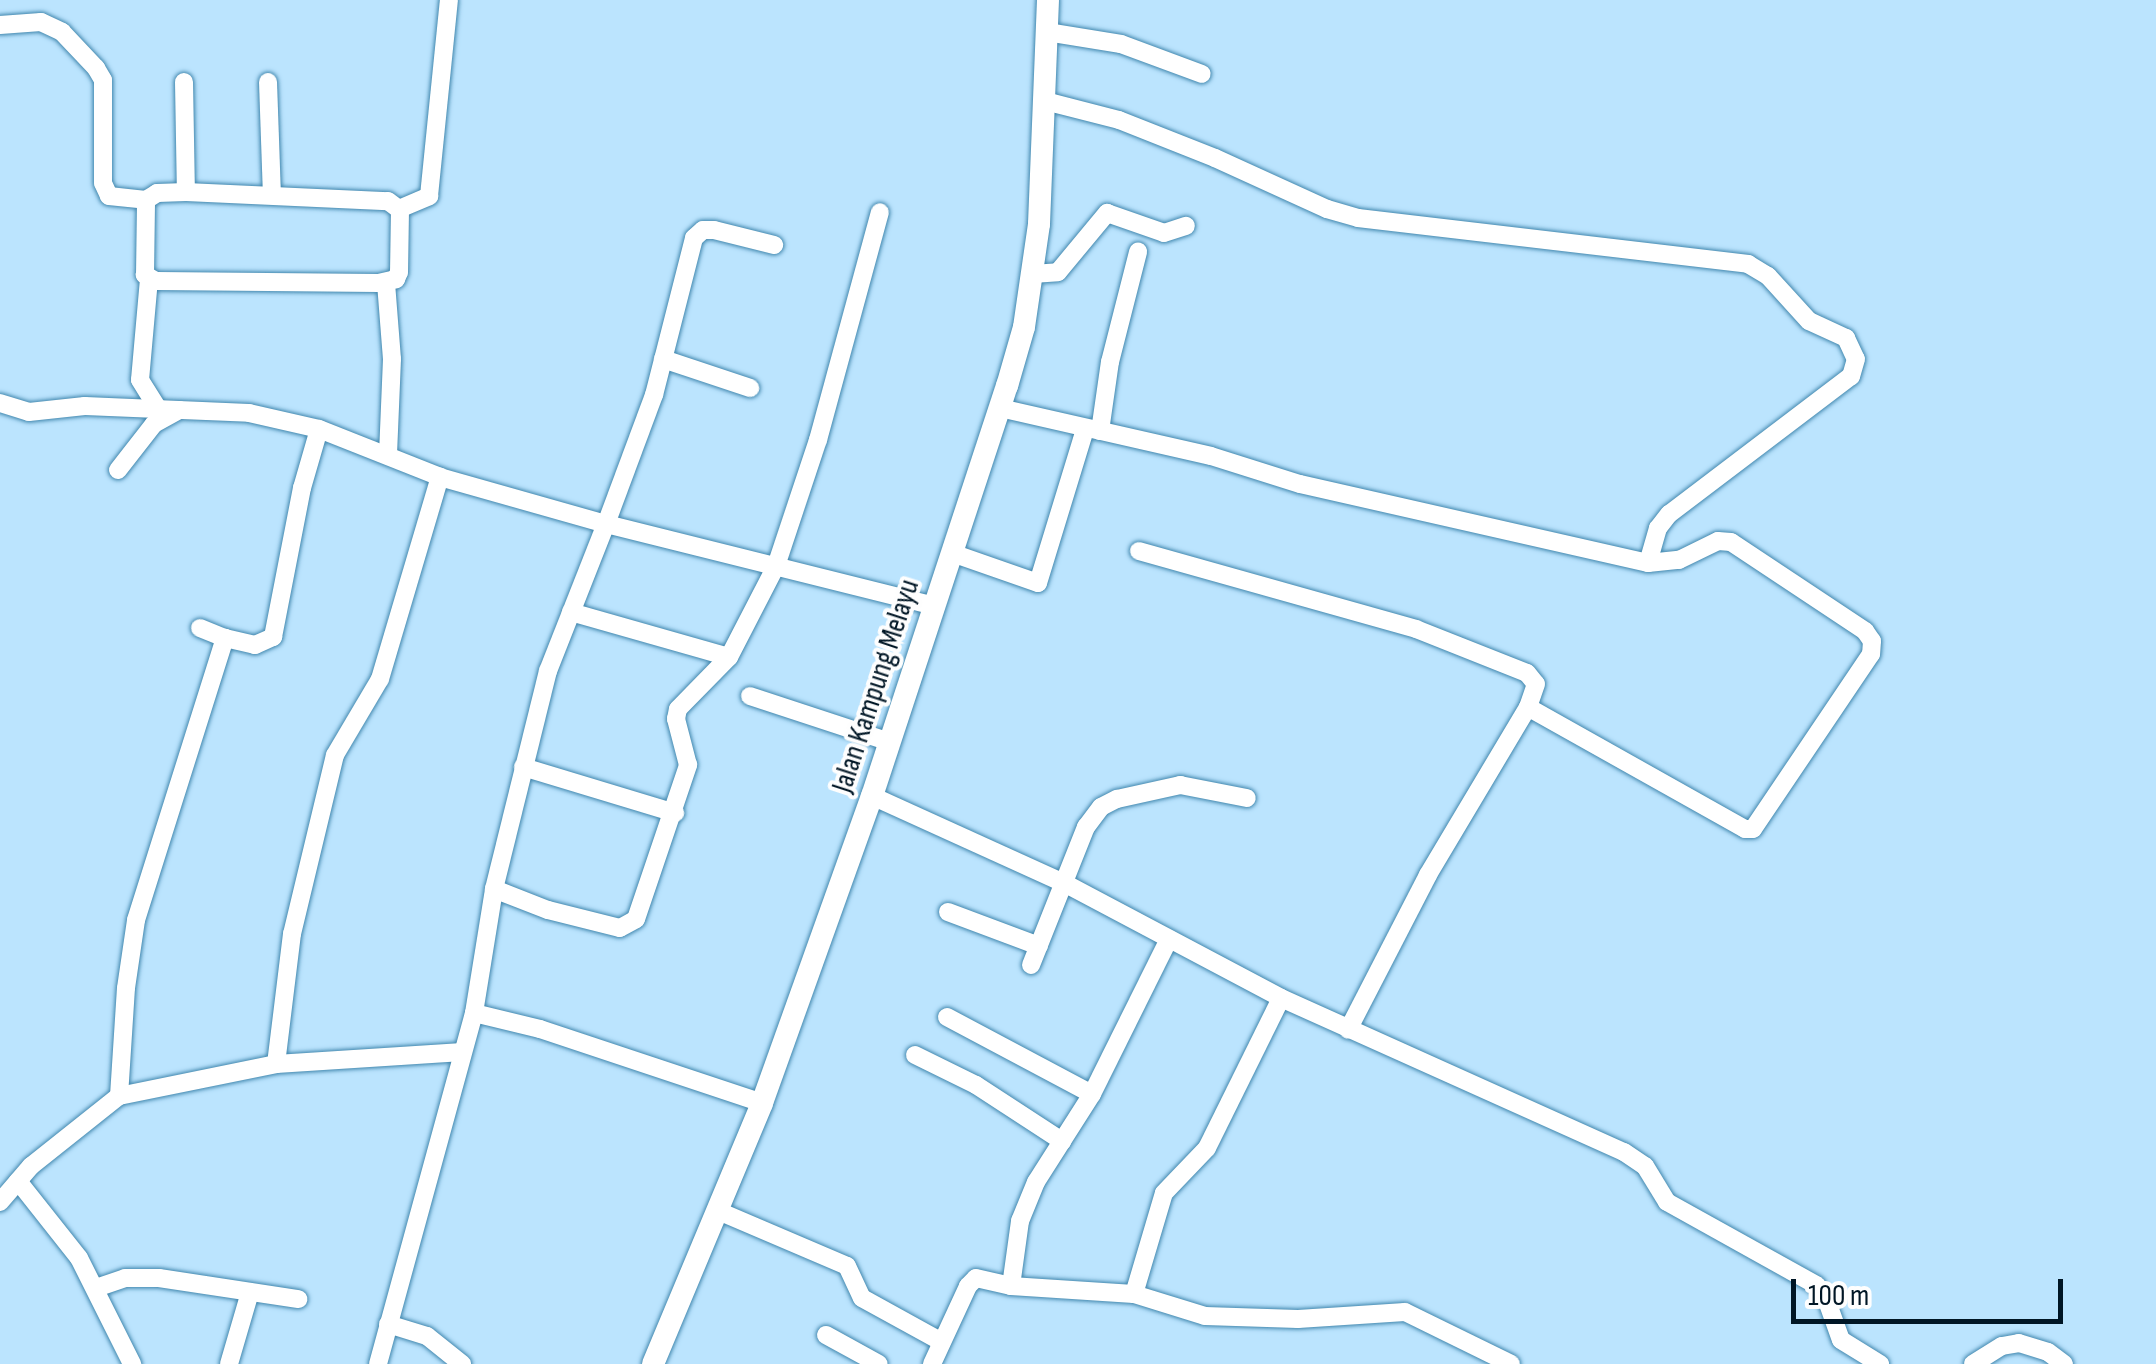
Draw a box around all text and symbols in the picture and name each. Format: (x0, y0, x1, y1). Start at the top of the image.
street label: Jalan Kampung Melayu (825, 575, 927, 797)
scale bar (1796, 1259, 2068, 1321)
text: 100 m (1808, 1278, 1869, 1314)

